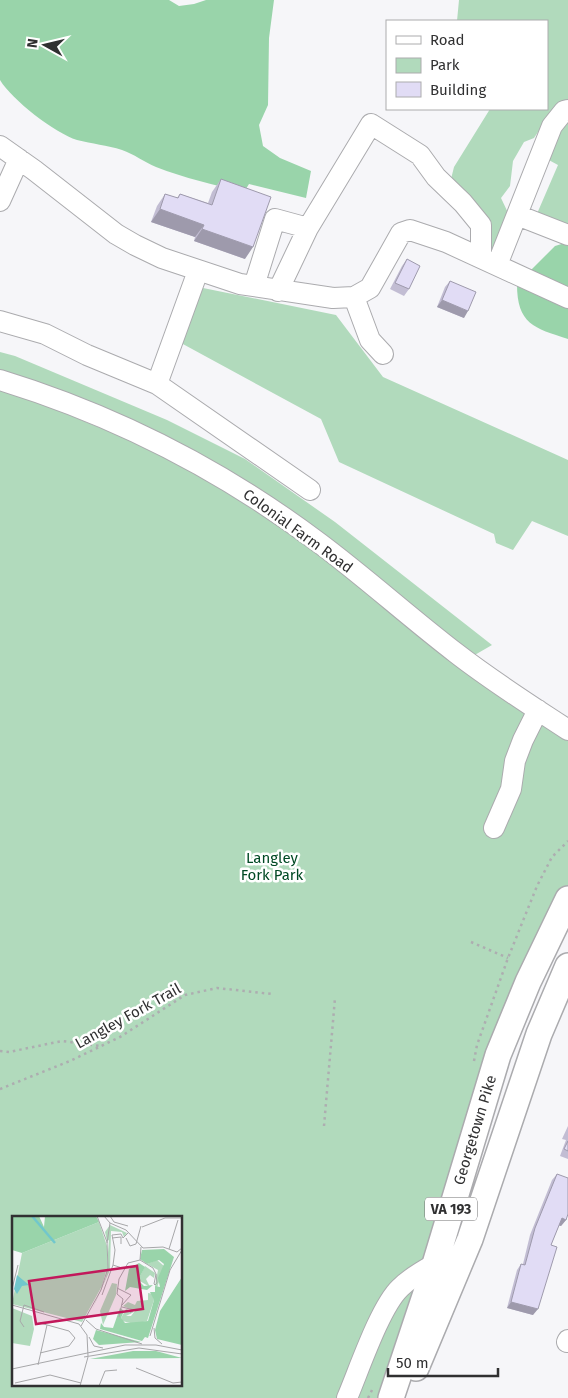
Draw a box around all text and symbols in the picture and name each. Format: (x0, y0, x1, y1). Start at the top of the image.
north arrow (20, 20, 70, 70)
legend (386, 20, 548, 110)
text: Road (430, 31, 465, 49)
text: N (24, 37, 42, 49)
text: Park (430, 56, 460, 74)
text: Building (430, 81, 486, 99)
street label: Colonial Farm Road (240, 485, 356, 577)
park label: Langley Fork Park (241, 849, 304, 884)
street label: Langley Fork Trail (72, 979, 185, 1053)
street label: Georgetown Pike (450, 1073, 500, 1187)
road number: VA 193 (425, 1198, 477, 1220)
inset map (12, 1216, 182, 1386)
scale bar (388, 1346, 498, 1378)
text: 50 m (396, 1354, 429, 1372)

